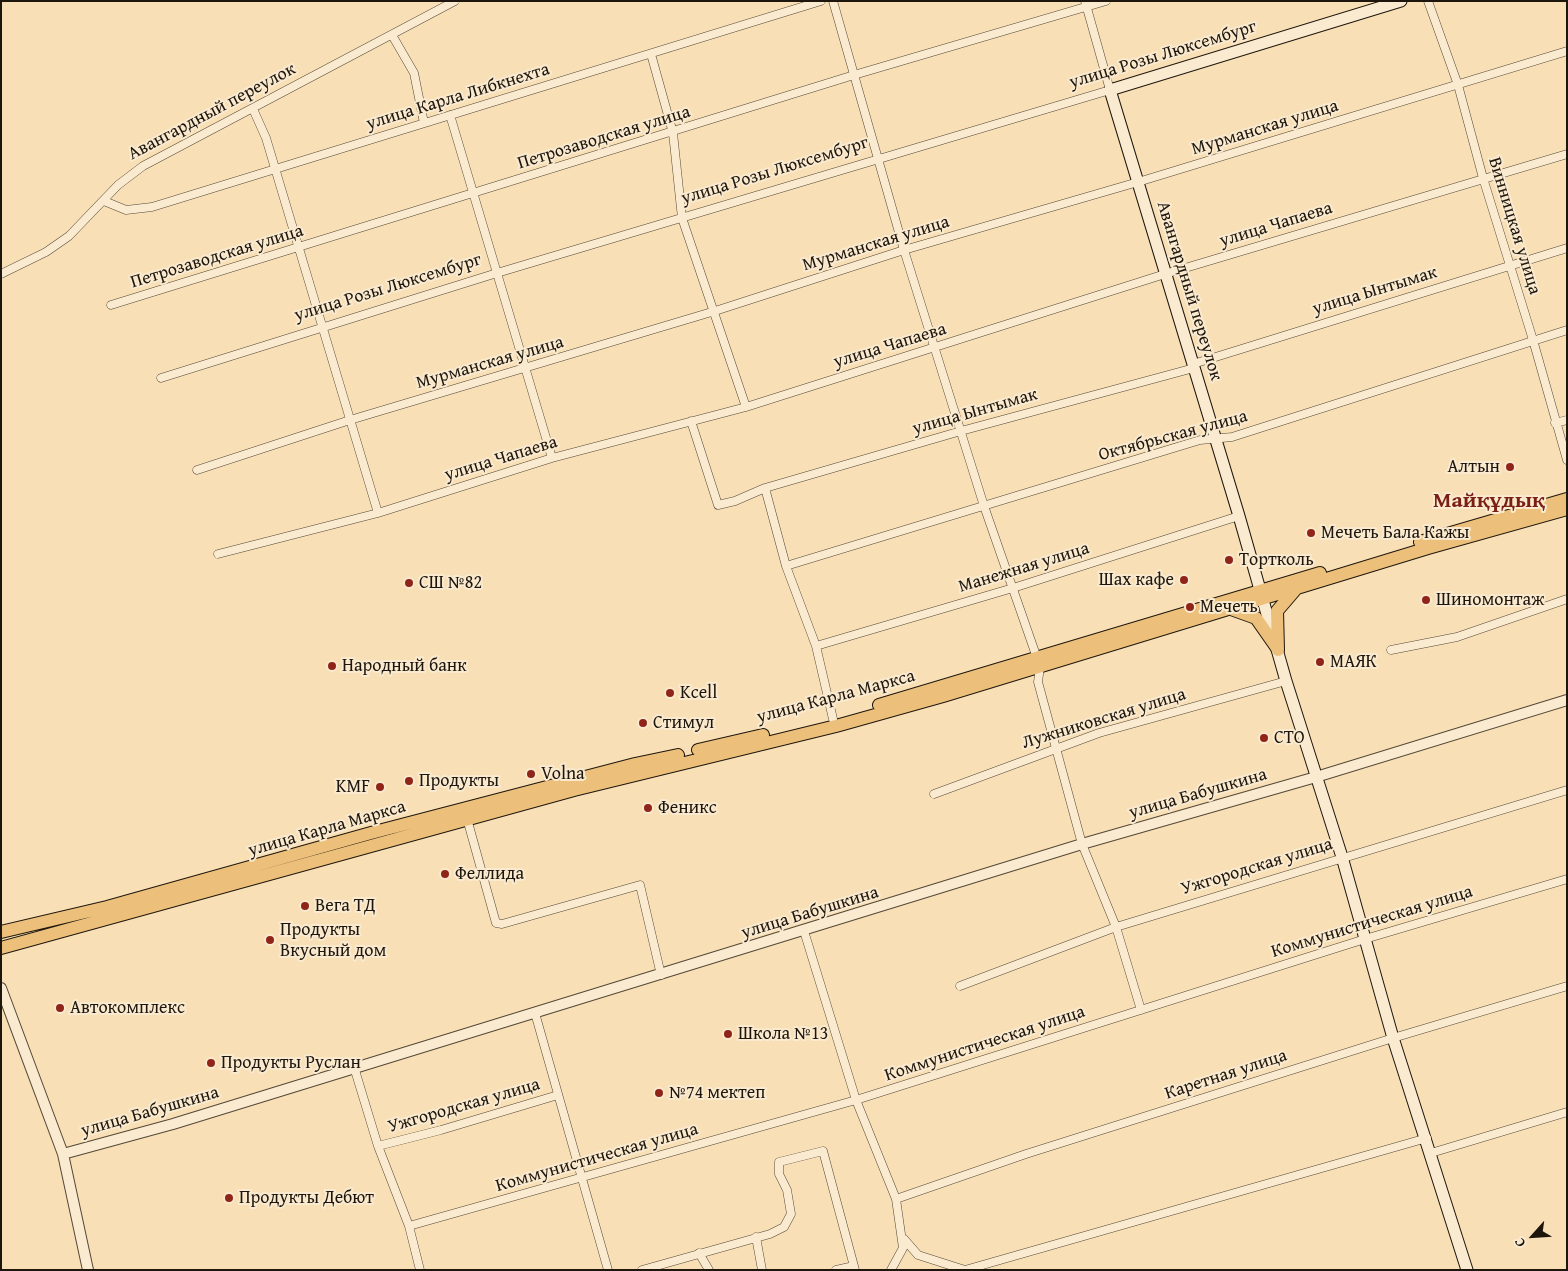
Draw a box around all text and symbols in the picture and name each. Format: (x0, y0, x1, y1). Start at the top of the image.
street label: улица Розы Люксембург (1067, 16, 1259, 94)
street label: Авангардный переулок (125, 59, 299, 165)
street label: улица Карла Либкнехта (364, 59, 552, 135)
street label: Мурманская улица (1189, 95, 1341, 161)
street label: Петрозаводская улица (515, 101, 693, 175)
street label: улица Розы Люксембург (679, 132, 871, 210)
street label: Винницкая улица (1483, 155, 1545, 297)
street label: улица Чапаева (1217, 198, 1335, 252)
street label: Авангардный переулок (1151, 199, 1227, 383)
street label: Мурманская улица (800, 211, 952, 277)
street label: Петрозаводская улица (128, 220, 306, 294)
street label: улица Розы Люксембург (292, 249, 484, 327)
street label: улица Ынтымак (1310, 262, 1440, 320)
street label: улица Чапаева (831, 319, 949, 373)
street label: Мурманская улица (414, 332, 566, 394)
street label: улица Ынтымак (910, 384, 1040, 440)
street label: Октябрьская улица (1096, 406, 1250, 466)
street label: улица Чапаева (442, 432, 560, 486)
place label: Алтын (1447, 456, 1500, 478)
marker: Алтын (1504, 461, 1516, 473)
district label: Майқұдық (1433, 488, 1545, 514)
place label: Мечеть Бала Кажы (1321, 522, 1469, 544)
marker: Мечеть Бала Кажы (1305, 527, 1317, 539)
street label: Манежная улица (956, 538, 1092, 598)
place label: Тортколь (1239, 549, 1314, 571)
marker: Тортколь (1223, 554, 1235, 566)
place label: Шах кафе (1099, 569, 1174, 591)
place label: СШ №82 (419, 572, 482, 594)
marker: Шах кафе (1178, 574, 1190, 586)
marker: СШ №82 (403, 577, 415, 589)
place label: Шиномонтаж (1436, 589, 1544, 611)
marker: Шиномонтаж (1420, 594, 1432, 606)
place label: Мечеть (1200, 596, 1258, 618)
marker: Мечеть (1184, 601, 1196, 613)
place label: МАЯК (1330, 651, 1377, 673)
place label: Народный банк (342, 655, 467, 677)
marker: МАЯК (1314, 656, 1326, 668)
marker: Народный банк (326, 660, 338, 672)
street label: улица Карла Маркса (755, 666, 917, 728)
place label: Kcell (680, 682, 717, 704)
street label: Лужниковская улица (1020, 684, 1188, 754)
marker: Kcell (664, 687, 676, 699)
place label: Стимул (653, 712, 714, 734)
marker: Стимул (637, 717, 649, 729)
place label: СТО (1274, 727, 1305, 749)
marker: СТО (1258, 732, 1270, 744)
place label: Volna (541, 763, 585, 785)
street label: улица Бабушкина (1127, 764, 1269, 824)
marker: Volna (525, 768, 537, 780)
place label: Продукты (419, 770, 499, 792)
marker: Продукты (403, 775, 415, 787)
place label: KMF (336, 776, 370, 798)
marker: KMF (374, 781, 386, 793)
street label: улица Карла Маркса (246, 796, 408, 862)
place label: Феникс (658, 797, 717, 819)
marker: Феникс (642, 802, 654, 814)
street label: Ужгородская улица (1179, 834, 1335, 900)
place label: Феллида (455, 863, 524, 885)
marker: Феллида (439, 868, 451, 880)
street label: Коммунистическая улица (1269, 881, 1475, 963)
street label: улица Бабушкина (739, 882, 881, 944)
place label: Вега ТД (315, 895, 375, 917)
marker: Вега ТД (299, 900, 311, 912)
place label: Продукты Вкусный дом (280, 919, 386, 962)
marker: Продукты Вкусный дом (264, 934, 276, 946)
place label: Автокомплекс (70, 997, 185, 1019)
street label: Коммунистическая улица (882, 1001, 1088, 1087)
marker: Автокомплекс (54, 1002, 66, 1014)
place label: Школа №13 (738, 1023, 828, 1045)
marker: Школа №13 (722, 1028, 734, 1040)
street label: Каретная улица (1162, 1045, 1290, 1105)
place label: Продукты Руслан (221, 1052, 361, 1074)
marker: Продукты Руслан (205, 1057, 217, 1069)
street label: Ужгородская улица (385, 1074, 543, 1138)
street label: улица Бабушкина (79, 1082, 221, 1142)
place label: №74 мектеп (669, 1082, 765, 1104)
marker: №74 мектеп (653, 1087, 665, 1099)
street label: Коммунистическая улица (493, 1119, 701, 1197)
place label: Продукты Дебют (239, 1187, 374, 1209)
marker: Продукты Дебют (223, 1192, 235, 1204)
north arrow (1508, 1211, 1558, 1261)
text: С (1509, 1235, 1530, 1251)

